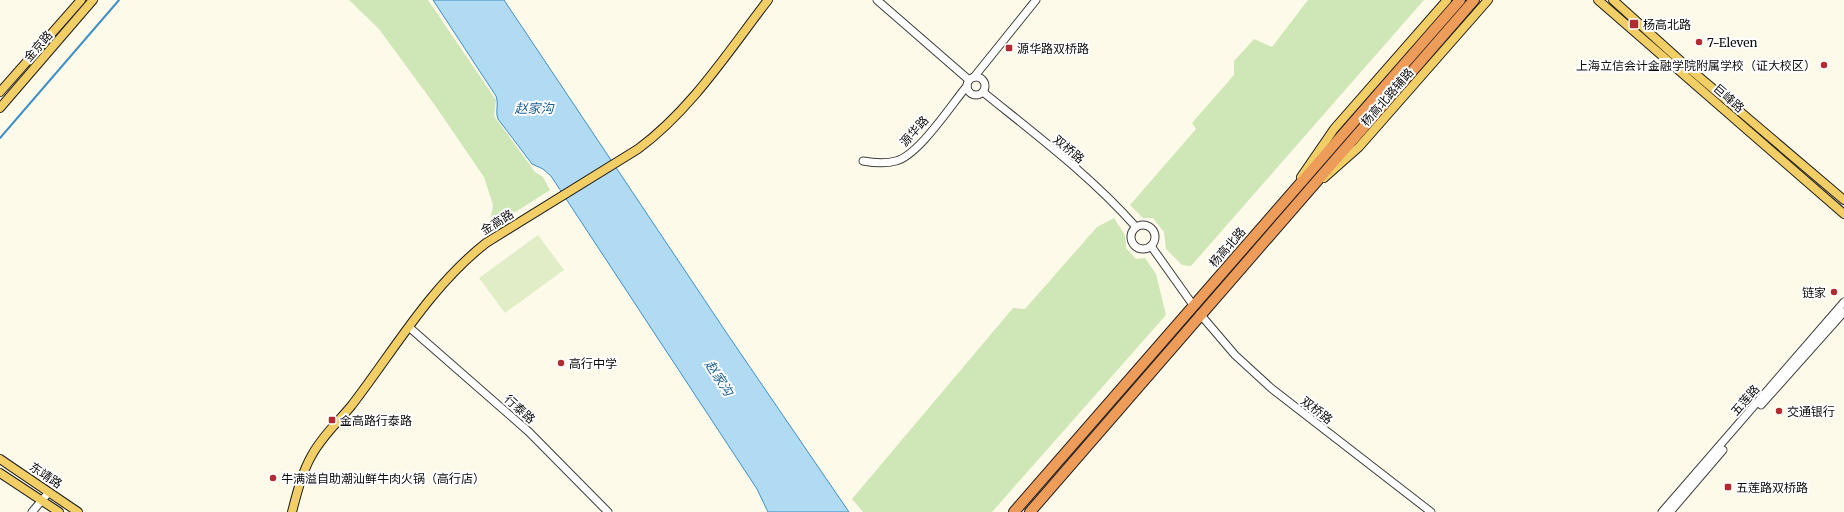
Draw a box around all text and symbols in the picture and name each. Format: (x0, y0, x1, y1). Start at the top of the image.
place label: 杨高北路 (1643, 17, 1691, 32)
marker: 杨高北路 (1628, 18, 1640, 30)
street label: 金京路 (21, 27, 55, 65)
place label: 7-Eleven (1707, 35, 1757, 50)
marker: 7-Eleven (1694, 37, 1704, 47)
place label: 源华路双桥路 (1017, 41, 1089, 56)
marker: 源华路双桥路 (1004, 43, 1014, 53)
place label: 上海立信会计金融学院附属学校（证大校区） (1576, 58, 1816, 73)
marker: 上海立信会计金融学院附属学校（证大校区） (1819, 60, 1829, 70)
street label: 杨高北路辅路 (1358, 65, 1416, 129)
street label: 巨峰路 (1710, 81, 1748, 115)
water label: 赵家沟 (514, 100, 555, 117)
street label: 源华路 (896, 113, 932, 149)
street label: 双桥路 (1050, 132, 1088, 166)
street label: 金高路 (478, 206, 516, 238)
street label: 杨高北路 (1206, 224, 1248, 270)
place label: 链家 (1802, 285, 1826, 300)
marker: 链家 (1829, 287, 1839, 297)
place label: 高行中学 (569, 356, 617, 371)
water label: 赵家沟 (701, 357, 738, 401)
marker: 高行中学 (556, 358, 566, 368)
street label: 五莲路 (1728, 381, 1762, 419)
street label: 行泰路 (502, 391, 538, 427)
street label: 双桥路 (1298, 393, 1336, 427)
place label: 交通银行 (1787, 404, 1835, 419)
marker: 交通银行 (1774, 406, 1784, 416)
place label: 金高路行泰路 (340, 413, 412, 428)
marker: 金高路行泰路 (327, 415, 337, 425)
street label: 东靖路 (27, 459, 65, 491)
place label: 牛满溢自助潮汕鲜牛肉火锅（高行店） (281, 471, 485, 486)
marker: 牛满溢自助潮汕鲜牛肉火锅（高行店） (268, 473, 278, 483)
place label: 五莲路双桥路 (1736, 480, 1808, 495)
marker: 五莲路双桥路 (1723, 482, 1733, 492)

